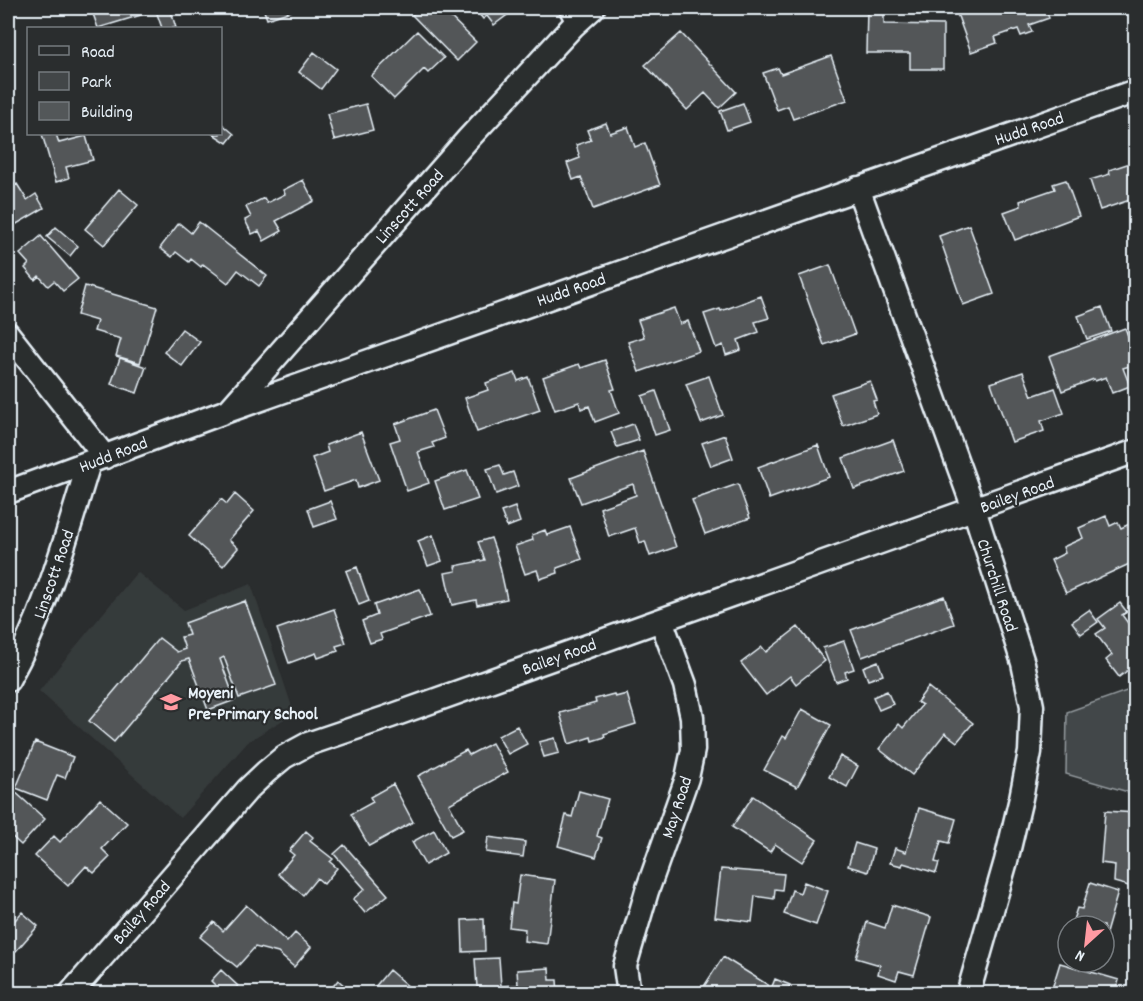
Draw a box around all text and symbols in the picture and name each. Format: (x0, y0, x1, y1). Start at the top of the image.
legend (27, 27, 222, 135)
text: Road (81, 41, 115, 66)
text: Park (81, 71, 112, 96)
text: Building (81, 101, 133, 126)
street label: Hudd Road (992, 107, 1068, 154)
street label: Linscott Road (370, 165, 451, 251)
street label: Hudd Road (534, 268, 610, 315)
street label: Hudd Road (76, 432, 152, 481)
street label: Bailey Road (977, 471, 1059, 521)
street label: Linscott Road (28, 527, 82, 623)
street label: Churchill Road (969, 536, 1022, 636)
street label: Bailey Road (519, 633, 601, 683)
place label: Moyeni Pre-Primary School (188, 682, 318, 728)
school or university icon: Moyeni Pre-Primary School (159, 690, 183, 714)
street label: May Road (657, 773, 700, 842)
street label: Bailey Road (108, 876, 178, 951)
north arrow (1056, 914, 1116, 974)
text: N (1071, 943, 1089, 967)

